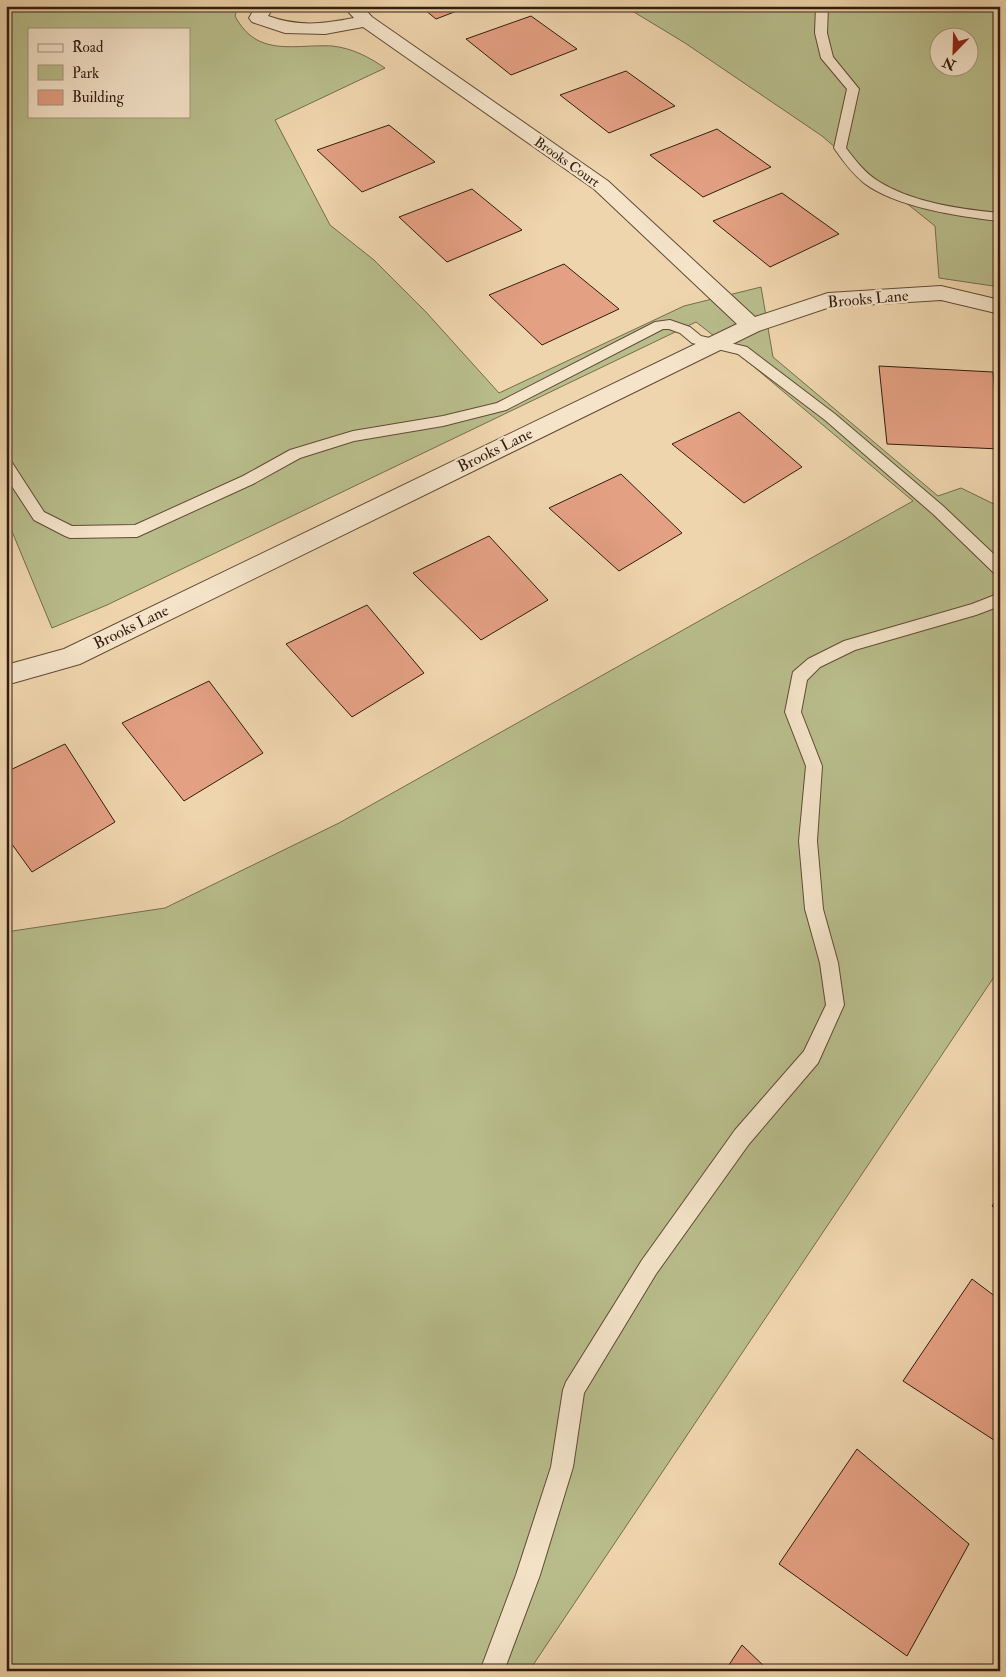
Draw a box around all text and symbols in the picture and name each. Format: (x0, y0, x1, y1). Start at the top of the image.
legend (28, 28, 190, 118)
north arrow (928, 28, 978, 78)
text: Road (72, 38, 104, 57)
text: N (940, 53, 959, 74)
text: Park (72, 64, 99, 83)
text: Building (72, 88, 124, 107)
street label: Brooks Court (531, 133, 603, 191)
street label: Brooks Lane (827, 285, 910, 312)
street label: Brooks Lane (454, 423, 536, 477)
street label: Brooks Lane (90, 600, 172, 654)

